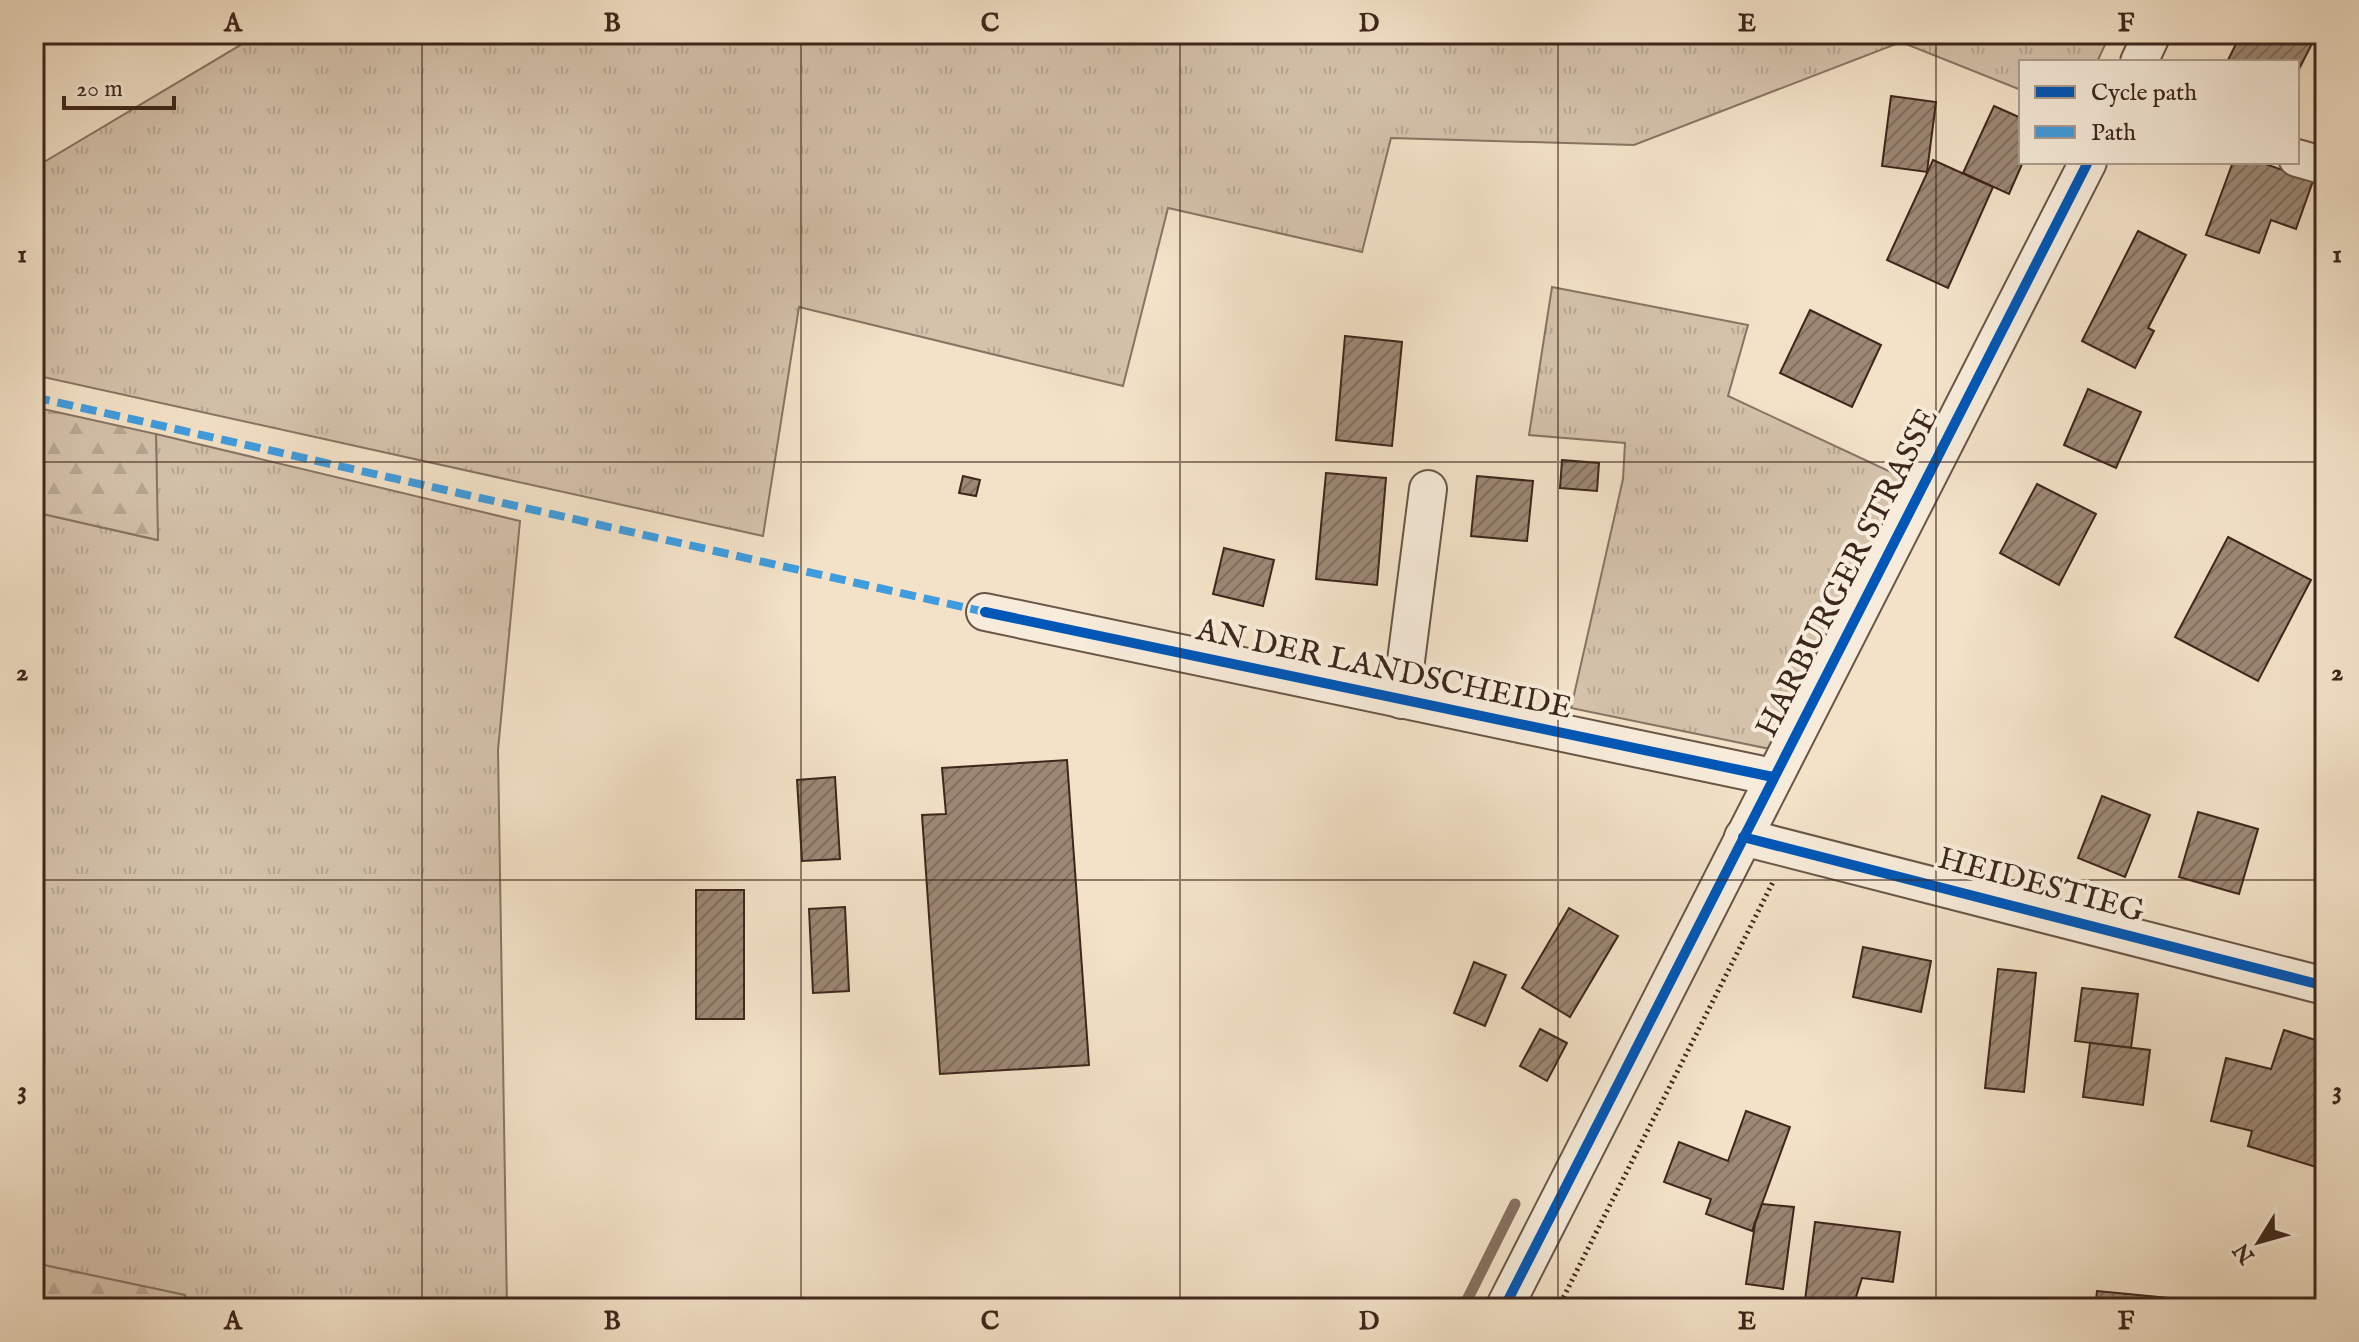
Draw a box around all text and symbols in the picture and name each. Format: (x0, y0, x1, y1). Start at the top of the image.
text: A (223, 7, 243, 40)
text: B (603, 7, 621, 40)
text: C (981, 7, 1000, 40)
text: D (1359, 7, 1380, 40)
text: E (1738, 7, 1756, 40)
text: F (2118, 7, 2135, 40)
scale bar (64, 60, 174, 110)
legend (2019, 60, 2299, 164)
text: 20 m (76, 74, 123, 105)
text: Cycle path (2091, 78, 2197, 109)
text: Path (2091, 118, 2136, 149)
text: 1 (17, 238, 27, 271)
text: 1 (2332, 238, 2342, 271)
street label: HARBURGER STRASSE (1747, 402, 1949, 744)
street label: AN DER LANDSCHEIDE (1191, 610, 1576, 730)
text: 2 (16, 656, 28, 689)
text: 2 (2331, 656, 2343, 689)
street label: HEIDESTIEG (1933, 839, 2149, 933)
text: 3 (17, 1074, 27, 1107)
text: 3 (2332, 1074, 2342, 1107)
north arrow (2219, 1202, 2299, 1282)
text: N (2228, 1237, 2262, 1270)
text: A (223, 1305, 243, 1338)
text: B (603, 1305, 621, 1338)
text: C (981, 1305, 1000, 1338)
text: D (1359, 1305, 1380, 1338)
text: E (1738, 1305, 1756, 1338)
text: F (2118, 1305, 2135, 1338)

